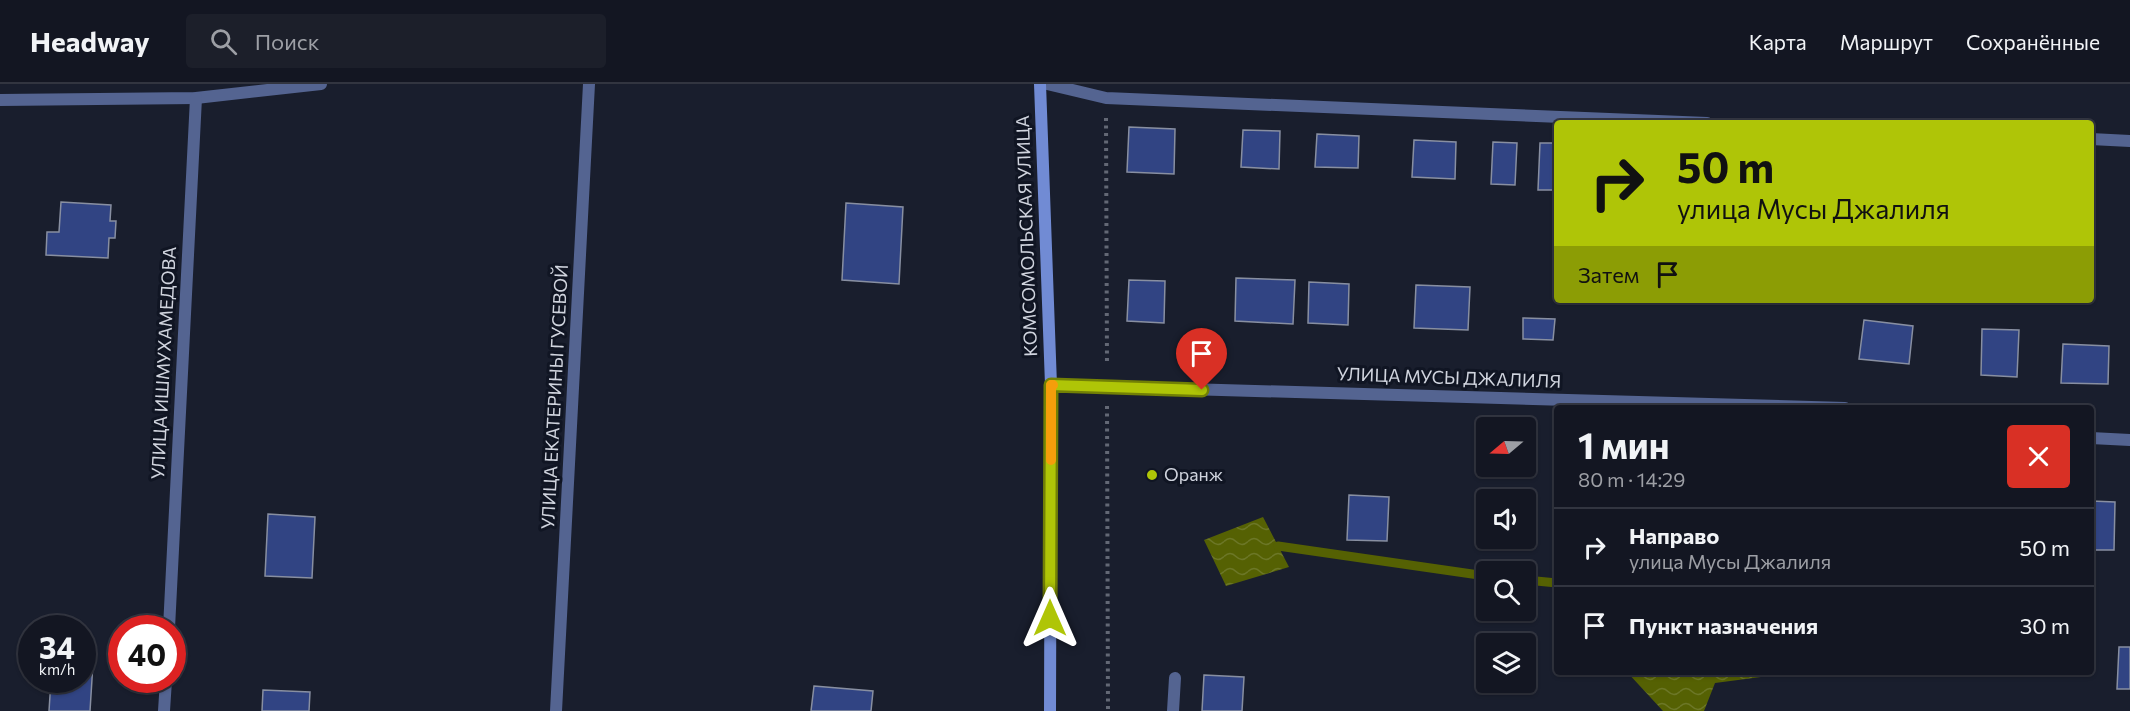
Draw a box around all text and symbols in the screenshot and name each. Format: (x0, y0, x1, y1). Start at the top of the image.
search box (186, 14, 606, 68)
text: Headway (30, 24, 150, 58)
icon: search (207, 25, 240, 58)
text: Поиск (255, 28, 319, 55)
text: Карта (1749, 29, 1807, 54)
text: Маршрут (1840, 29, 1933, 54)
text: Сохранённые (1966, 29, 2100, 54)
street label: КОМСОМОЛЬСКАЯ УЛИЦА (1011, 115, 1041, 357)
text: 50 m (1677, 140, 1774, 192)
icon: right (1578, 144, 1656, 222)
text: улица Мусы Джалиля (1677, 192, 1950, 225)
street label: УЛИЦА ИШМУХАМЕДОВА (146, 246, 180, 480)
icon: arrive (1651, 258, 1684, 291)
text: Затем (1578, 261, 1639, 288)
street label: УЛИЦА ЕКАТЕРИНЫ ГУСЕВОЙ (536, 264, 572, 530)
pin (1176, 328, 1227, 390)
icon: arrive (1185, 337, 1218, 370)
street label: УЛИЦА МУСЫ ДЖАЛИЛЯ (1336, 362, 1562, 392)
north arrow (1476, 417, 1536, 477)
map controls (1476, 417, 1536, 693)
text: 1 мин (1578, 422, 1670, 466)
button: close (2007, 425, 2070, 488)
place label: Оранж (1164, 463, 1223, 485)
text: 80 m · 14:29 (1578, 467, 1685, 491)
marker: Оранж (1145, 468, 1159, 482)
button: sound (1476, 489, 1536, 549)
text: Направо (1629, 522, 1719, 549)
icon: right (1578, 531, 1611, 564)
text: 50 m (2020, 534, 2070, 561)
text: улица Мусы Джалиля (1629, 549, 1831, 573)
button: search (1476, 561, 1536, 621)
position arrow (1018, 586, 1082, 650)
icon: arrive (1578, 609, 1611, 642)
text: Пункт назначения (1629, 612, 1818, 639)
text: 30 m (2020, 612, 2070, 639)
speed limit sign: 40 (108, 615, 186, 693)
text: 34 (39, 628, 75, 665)
button: layers (1476, 633, 1536, 693)
text: km/h (39, 660, 75, 678)

